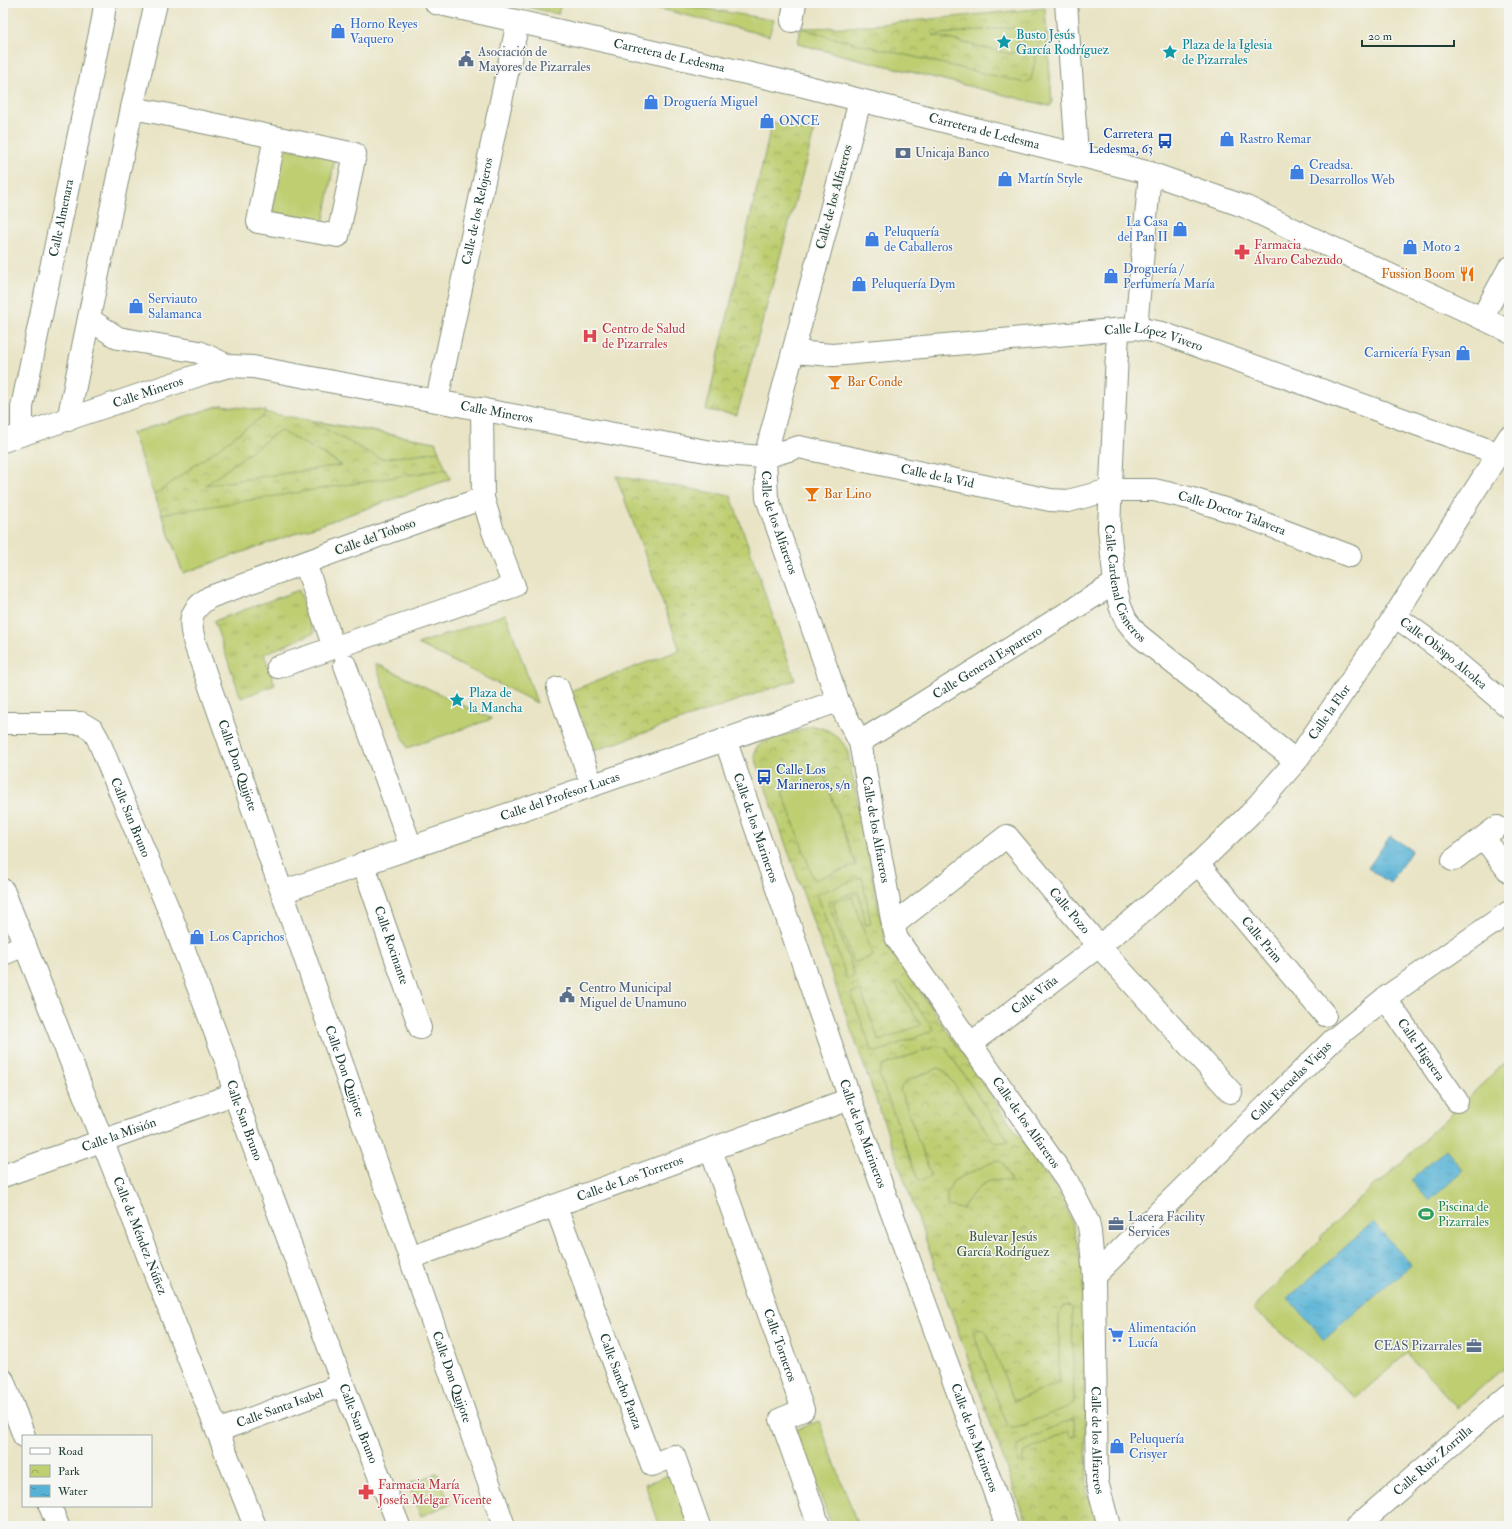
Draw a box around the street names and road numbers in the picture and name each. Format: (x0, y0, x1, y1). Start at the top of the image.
street label: Carretera de Ledesma (612, 35, 727, 76)
street label: Carretera de Ledesma (927, 110, 1042, 153)
street label: Calle de los Alfareros (812, 142, 856, 251)
street label: Calle de los Relojeros (458, 156, 497, 266)
street label: Calle Almenara (46, 177, 77, 258)
street label: Calle López Vivero (1104, 320, 1205, 355)
street label: Calle Mineros (111, 373, 186, 411)
street label: Calle Mineros (459, 398, 535, 427)
street label: Calle de la Vid (899, 461, 976, 492)
street label: Calle de los Alfareros (758, 470, 801, 577)
street label: Calle Doctor Talavera (1176, 488, 1289, 539)
street label: Calle del Toboso (332, 515, 418, 559)
street label: Calle Cardenal Cisneros (1101, 524, 1149, 646)
street label: Calle Obispo Alcolea (1396, 614, 1491, 693)
street label: Calle General Espartero (930, 623, 1045, 703)
street label: Calle la Flor (1305, 681, 1354, 743)
street label: Calle Don Quijote (214, 717, 261, 814)
street label: Calle del Profesor Lucas (498, 768, 622, 824)
street label: Calle de los Marineros (729, 771, 782, 885)
street label: Calle San Bruno (107, 775, 154, 860)
street label: Calle de los Alfareros (858, 775, 893, 885)
street label: Calle Pozo (1045, 884, 1093, 937)
street label: Calle Rocinante (370, 904, 413, 987)
street label: Calle Prim (1238, 913, 1286, 966)
street label: Calle Viña (1008, 972, 1061, 1018)
street label: Calle Higuera (1394, 1015, 1449, 1085)
street label: Calle Don Quijote (321, 1023, 368, 1120)
street label: Calle Escuelas Viejas (1247, 1037, 1335, 1125)
street label: Calle de los Alfareros (988, 1074, 1064, 1172)
street label: Calle de los Marineros (836, 1077, 890, 1191)
street label: Calle San Bruno (223, 1079, 266, 1163)
street label: Calle la Misión (79, 1114, 159, 1155)
street label: Calle de Los Torreros (575, 1152, 686, 1205)
street label: Calle de Méndez Núñez (109, 1174, 171, 1298)
street label: Calle Torneros (760, 1306, 801, 1384)
street label: Calle Don Quijote (428, 1329, 475, 1425)
street label: Calle Sancho Panza (596, 1331, 646, 1432)
street label: Calle San Bruno (335, 1381, 381, 1466)
street label: Calle de los Marineros (947, 1381, 1002, 1495)
street label: Calle Santa Isabel (234, 1385, 326, 1431)
street label: Calle de los Alfareros (1088, 1386, 1108, 1496)
street label: Calle Ruiz Zorrilla (1390, 1422, 1476, 1499)

